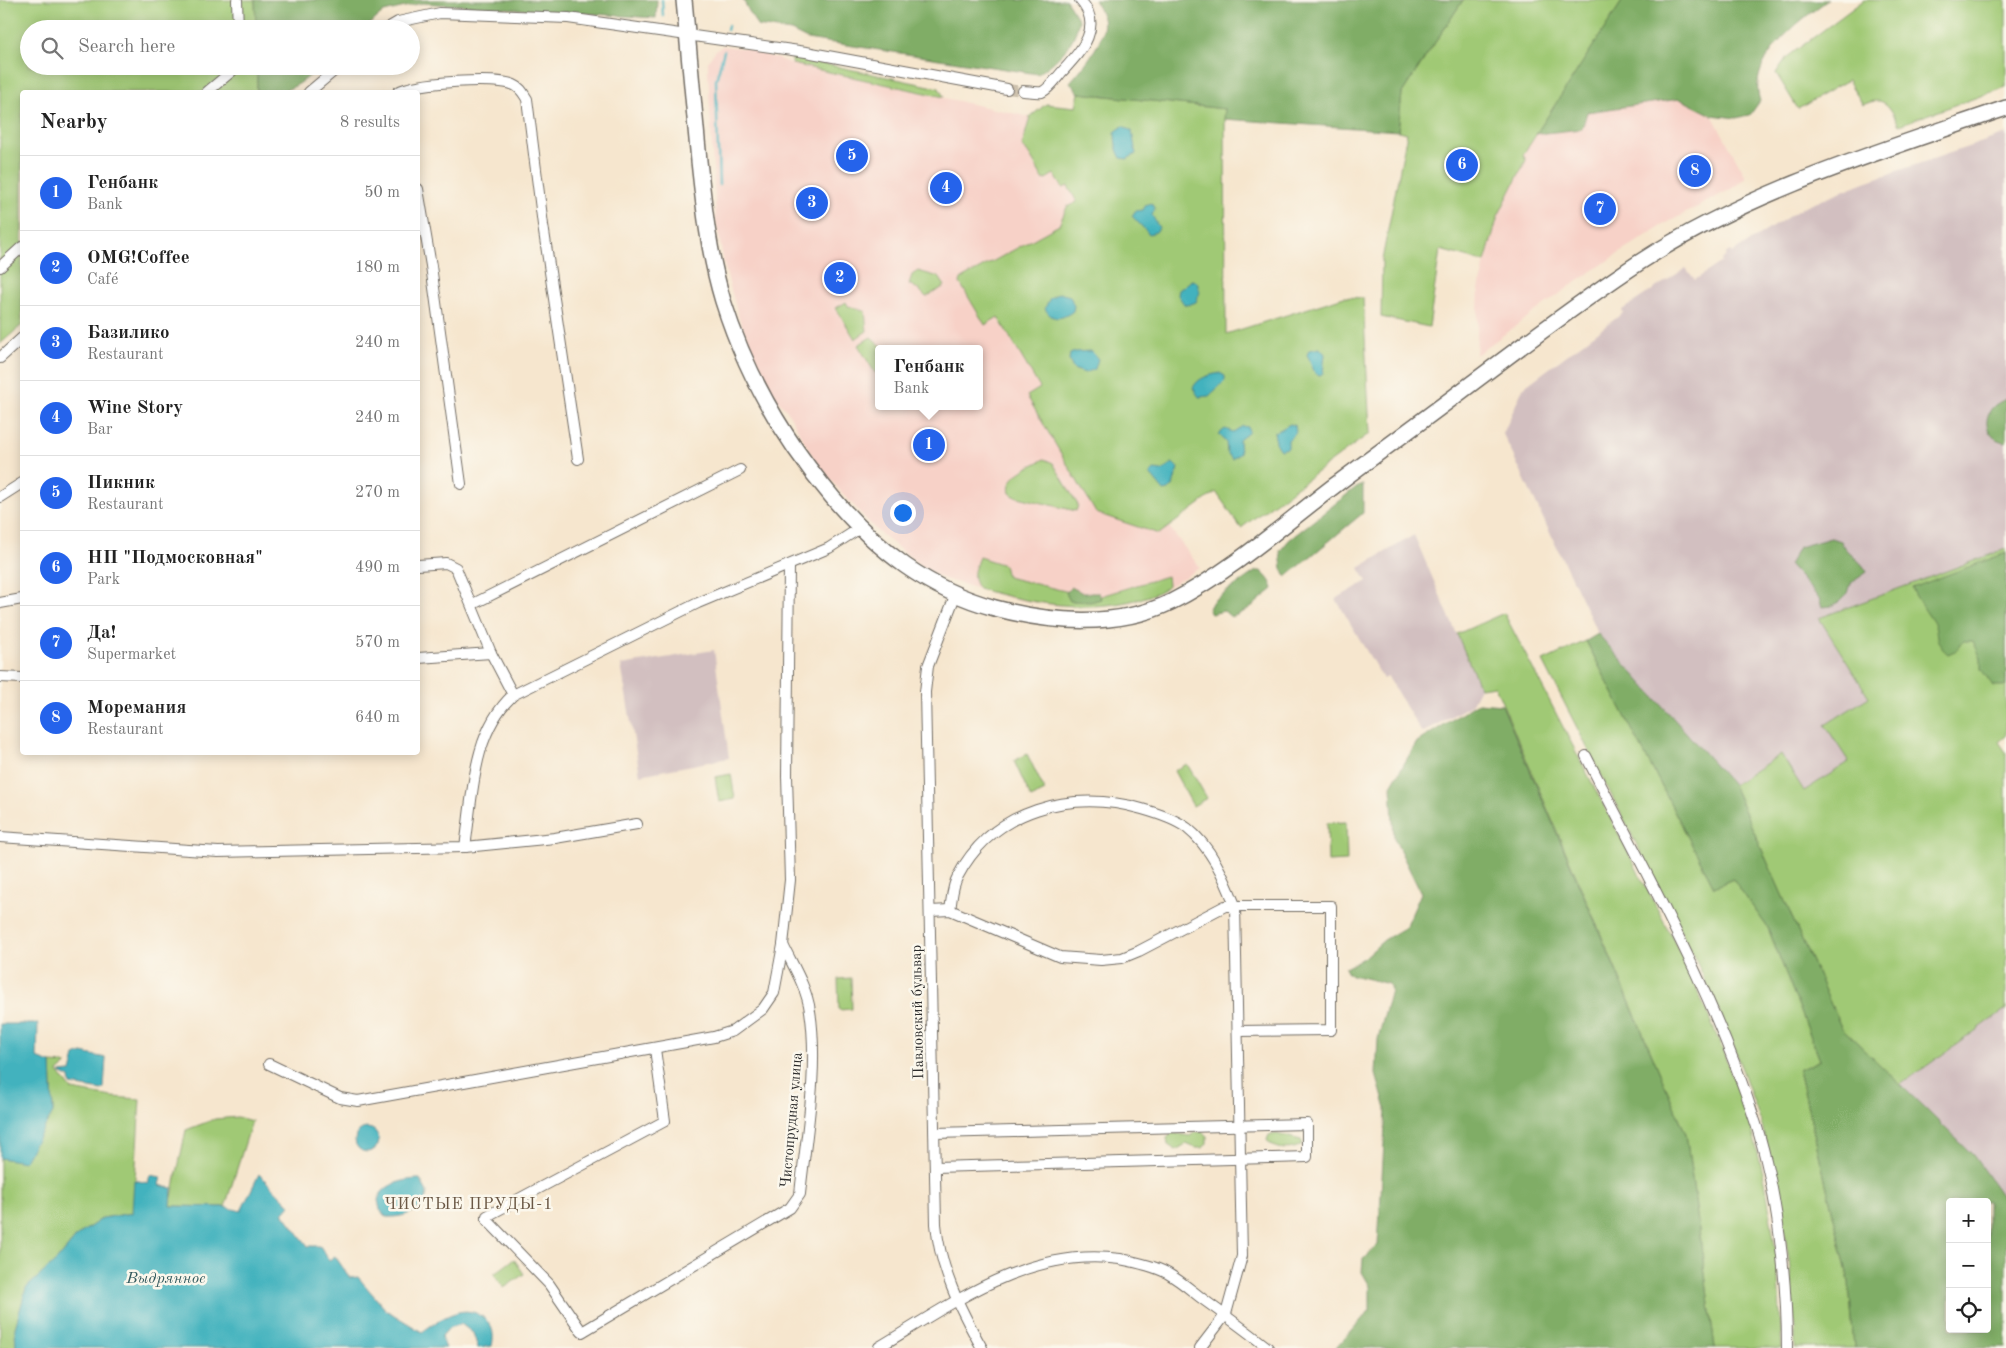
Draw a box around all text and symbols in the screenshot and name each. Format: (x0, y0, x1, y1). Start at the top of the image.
search box (20, 20, 420, 75)
icon: search (38, 34, 66, 62)
text: Search here (78, 38, 175, 57)
text: Nearby (40, 112, 108, 133)
text: 8 results (340, 115, 400, 131)
pin: 5 (836, 137, 868, 175)
pin: 6 (1446, 146, 1478, 184)
pin: 8 (1679, 152, 1711, 190)
pin: 4 (930, 169, 962, 207)
text: Генбанк (87, 174, 158, 193)
pin: 3 (796, 184, 828, 222)
text: 1 (51, 185, 61, 201)
text: 50 m (364, 185, 400, 201)
pin: 7 (1584, 190, 1616, 228)
text: Bank (87, 197, 123, 213)
text: OMG!Coffee (87, 249, 190, 268)
pin: 2 (824, 259, 856, 297)
text: 2 (51, 260, 61, 276)
text: 180 m (355, 260, 400, 276)
text: Café (87, 272, 118, 288)
text: Базилико (87, 324, 170, 343)
text: 3 (51, 335, 61, 351)
text: 240 m (355, 335, 400, 351)
popup (875, 345, 983, 410)
text: Restaurant (87, 347, 164, 363)
text: Генбанк (893, 358, 965, 377)
text: Bank (893, 381, 929, 397)
text: Wine Story (87, 399, 183, 418)
text: 4 (51, 410, 61, 426)
text: 240 m (355, 410, 400, 426)
text: Bar (87, 422, 113, 438)
pin: 1 (913, 426, 945, 464)
text: Пикник (87, 474, 155, 493)
text: 5 (51, 485, 61, 501)
text: 270 m (355, 485, 400, 501)
text: Restaurant (87, 497, 164, 513)
your location (890, 500, 916, 526)
text: НП "Подмосковная" (87, 549, 263, 568)
text: 6 (51, 560, 61, 576)
text: 490 m (355, 560, 400, 576)
text: Park (87, 572, 120, 588)
text: Да! (87, 624, 116, 643)
text: 7 (51, 635, 61, 651)
text: 570 m (355, 635, 400, 651)
text: Supermarket (87, 647, 176, 663)
text: Моремания (87, 699, 186, 718)
text: 8 (51, 710, 61, 726)
text: 640 m (355, 710, 400, 726)
text: Restaurant (87, 722, 164, 738)
street label: Павловский бульвар (910, 944, 927, 1079)
street label: Чистопрудная улица (779, 1051, 806, 1189)
district label: ЧИСТЫЕ ПРУДЫ-1 (384, 1197, 554, 1213)
map controls (1946, 1198, 1991, 1333)
button: + (1946, 1198, 1991, 1243)
button: − (1946, 1243, 1991, 1288)
water label: Выдрянное (125, 1271, 206, 1287)
button: locate (1946, 1288, 1991, 1333)

